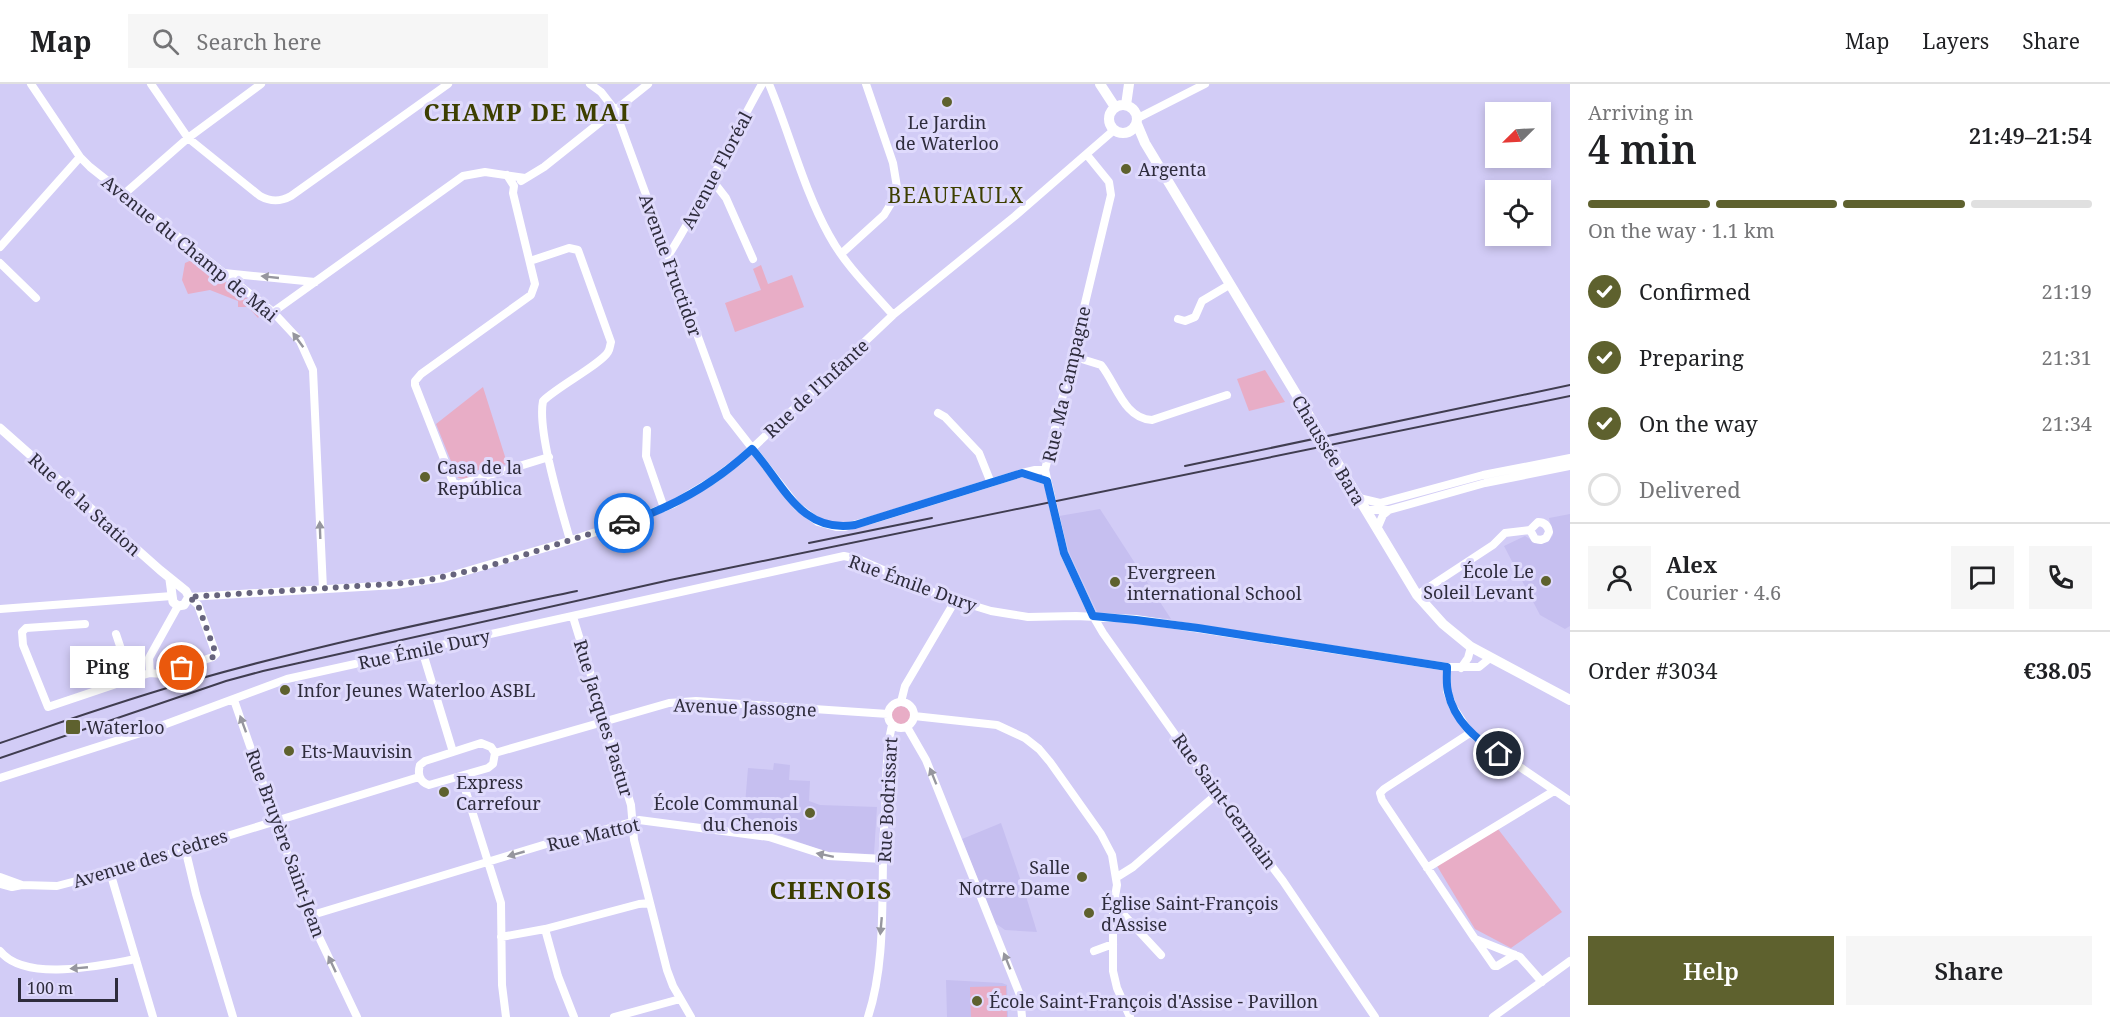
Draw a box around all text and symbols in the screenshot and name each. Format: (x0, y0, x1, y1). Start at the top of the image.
search box (128, 14, 548, 68)
text: Map (30, 22, 92, 60)
icon: search (149, 25, 182, 58)
text: Search here (197, 26, 321, 56)
text: Map (1845, 27, 1889, 55)
text: Layers (1922, 27, 1989, 55)
text: Share (2022, 27, 2080, 55)
district label: CHAMP DE MAI (423, 95, 631, 128)
marker: Le Jardin de Waterloo (940, 95, 954, 109)
text: Arriving in (1588, 99, 1693, 126)
north arrow (1485, 102, 1551, 168)
map controls (1485, 102, 1551, 246)
street label: Avenue Floréal (675, 107, 757, 233)
place label: Le Jardin de Waterloo (895, 110, 999, 155)
text: 21:49–21:54 (1969, 120, 2092, 150)
text: 4 min (1588, 122, 1697, 175)
place label: Argenta (1138, 157, 1207, 181)
marker: Argenta (1119, 162, 1133, 176)
street label: Avenue du Champ de Mai (97, 170, 283, 327)
button: locate (1485, 180, 1551, 246)
district label: BEAUFAULX (887, 181, 1025, 209)
street label: Avenue Fructidor (634, 190, 708, 340)
text: On the way · 1.1 km (1588, 217, 1775, 244)
one-way arrow (260, 272, 279, 282)
icon: check (1588, 275, 1621, 308)
text: Confirmed (1639, 276, 1750, 306)
text: 21:19 (2042, 278, 2092, 305)
street label: Rue Ma Campagne (1036, 304, 1096, 464)
one-way arrow (292, 332, 304, 348)
street label: Rue de l'Infante (758, 333, 874, 443)
icon: check (1588, 341, 1621, 374)
text: Preparing (1639, 342, 1744, 372)
text: 21:31 (2042, 344, 2092, 371)
street label: Chaussée Bara (1287, 391, 1371, 509)
icon: check (1588, 407, 1621, 440)
text: On the way (1639, 408, 1758, 438)
text: 21:34 (2042, 410, 2092, 437)
street label: Rue de la Station (24, 447, 147, 561)
place label: Casa de la República (437, 455, 522, 500)
marker: Casa de la República (418, 470, 432, 484)
text: Delivered (1639, 474, 1741, 504)
courier (594, 493, 654, 553)
icon: car (608, 507, 641, 540)
one-way arrow (316, 521, 325, 540)
button: person (1588, 546, 1651, 609)
button: chat (1951, 546, 2014, 609)
button: phone (2029, 546, 2092, 609)
street label: Rue Émile Dury (846, 549, 981, 618)
text: Alex (1666, 549, 1717, 579)
place label: École Le Soleil Levant (1423, 559, 1534, 604)
place label: Evergreen international School (1127, 560, 1302, 605)
marker: École Le Soleil Levant (1539, 574, 1553, 588)
marker: Evergreen international School (1108, 575, 1122, 589)
text: Courier · 4.6 (1666, 579, 1781, 606)
street label: Rue Émile Dury (356, 623, 493, 675)
street label: Rue Jacques Pastur (569, 636, 639, 800)
pin (156, 642, 207, 693)
callout: Ping (71, 647, 146, 689)
icon: bag (165, 651, 198, 684)
text: Ping (86, 653, 129, 680)
text: Order #3034 (1588, 655, 1718, 685)
text: €38.05 (2024, 655, 2092, 685)
place label: Infor Jeunes Waterloo ASBL (297, 678, 536, 702)
marker: Infor Jeunes Waterloo ASBL (278, 683, 292, 697)
street label: Avenue Jassogne (673, 693, 817, 721)
place label: Waterloo (86, 715, 165, 739)
one-way arrow (238, 715, 248, 733)
marker: Waterloo (64, 718, 82, 736)
street label: Rue Saint-Germain (1168, 728, 1283, 874)
pin (1473, 728, 1524, 779)
street label: Rue Bodrissart (872, 736, 902, 864)
icon: home (1482, 737, 1515, 770)
place label: Ets-Mauvisin (301, 739, 413, 763)
marker: Ets-Mauvisin (282, 744, 296, 758)
street label: Rue Bruyère Saint-Jean (241, 745, 331, 941)
one-way arrow (928, 767, 937, 785)
place label: Express Carrefour (456, 770, 541, 815)
marker: Express Carrefour (437, 785, 451, 799)
place label: École Communal du Chenois (653, 791, 798, 836)
marker: École Communal du Chenois (803, 806, 817, 820)
street label: Rue Mattot (545, 812, 641, 856)
street label: Avenue des Cèdres (70, 823, 230, 893)
one-way arrow (507, 850, 525, 859)
one-way arrow (815, 850, 834, 859)
place label: Salle Notrre Dame (958, 855, 1070, 900)
marker: Salle Notrre Dame (1075, 870, 1089, 884)
district label: CHENOIS (769, 873, 893, 906)
place label: Église Saint-François d'Assise (1101, 891, 1278, 936)
marker: Église Saint-François d'Assise (1082, 906, 1096, 920)
one-way arrow (877, 916, 886, 935)
button: Help (1588, 936, 1834, 1005)
button: Share (1846, 936, 2092, 1005)
one-way arrow (1002, 952, 1011, 970)
one-way arrow (328, 955, 337, 972)
one-way arrow (69, 963, 88, 973)
scale bar (18, 975, 118, 1002)
text: 100 m (27, 977, 73, 999)
place label: École Saint-François d'Assise - Pavillon (989, 989, 1319, 1013)
marker: École Saint-François d'Assise - Pavillon (970, 994, 984, 1008)

